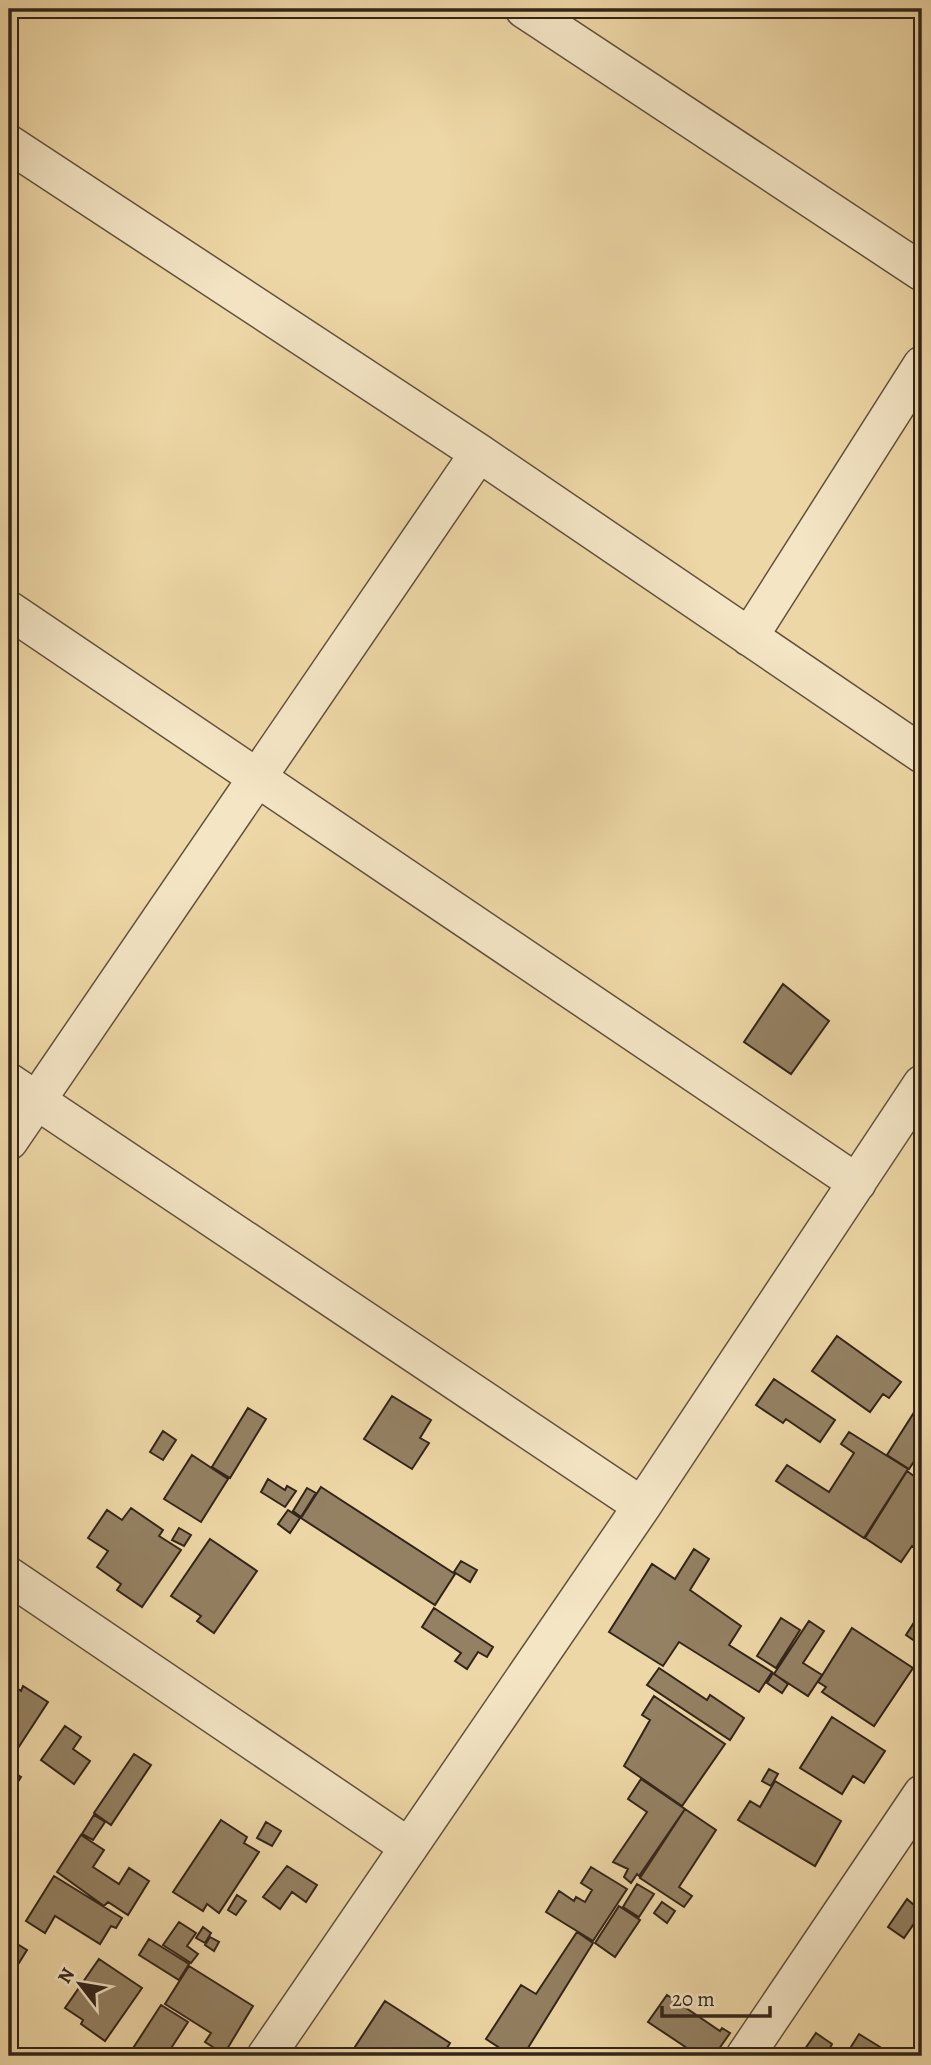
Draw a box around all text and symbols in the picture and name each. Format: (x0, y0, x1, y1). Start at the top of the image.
north arrow (46, 1950, 116, 2020)
text: N (52, 1963, 81, 1988)
scale bar (662, 1974, 770, 2018)
text: 20 m (672, 1985, 715, 2013)

